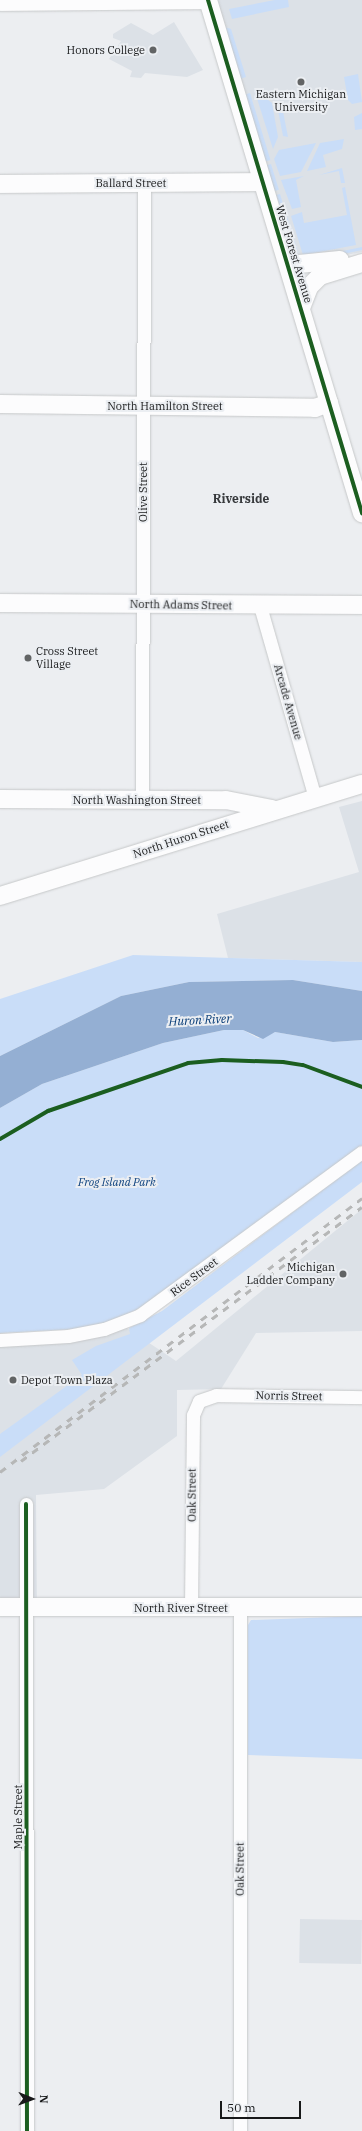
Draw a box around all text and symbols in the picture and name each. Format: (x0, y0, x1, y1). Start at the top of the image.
place label: Honors College (67, 43, 145, 57)
marker: Honors College (148, 45, 158, 55)
marker: Eastern Michigan University (296, 77, 306, 87)
place label: Eastern Michigan University (256, 88, 346, 114)
street label: Ballard Street (96, 176, 166, 190)
street label: West Forest Avenue (273, 203, 315, 305)
street label: North Hamilton Street (107, 399, 223, 413)
street label: Olive Street (136, 462, 150, 522)
district label: Riverside (213, 492, 269, 506)
street label: North Adams Street (130, 598, 232, 612)
place label: Cross Street Village (36, 645, 98, 671)
marker: Cross Street Village (23, 653, 33, 663)
street label: Arcade Avenue (271, 663, 305, 741)
street label: North Washington Street (73, 793, 201, 807)
street label: North Huron Street (131, 817, 231, 861)
water label: Huron River (168, 1011, 232, 1029)
park label: Frog Island Park (78, 1175, 156, 1189)
street label: Rice Street (168, 1255, 220, 1299)
place label: Michigan Ladder Company (246, 1261, 335, 1287)
marker: Michigan Ladder Company (338, 1269, 348, 1279)
place label: Depot Town Plaza (21, 1373, 113, 1387)
marker: Depot Town Plaza (8, 1375, 18, 1385)
street label: Norris Street (256, 1389, 322, 1403)
street label: Oak Street (185, 1468, 199, 1522)
street label: North River Street (134, 1601, 228, 1615)
street label: Maple Street (11, 1785, 25, 1849)
street label: Oak Street (233, 1842, 247, 1896)
north arrow (12, 2079, 52, 2119)
scale bar (222, 2093, 303, 2119)
text: N (37, 2095, 51, 2104)
text: 50 m (227, 2100, 256, 2115)

